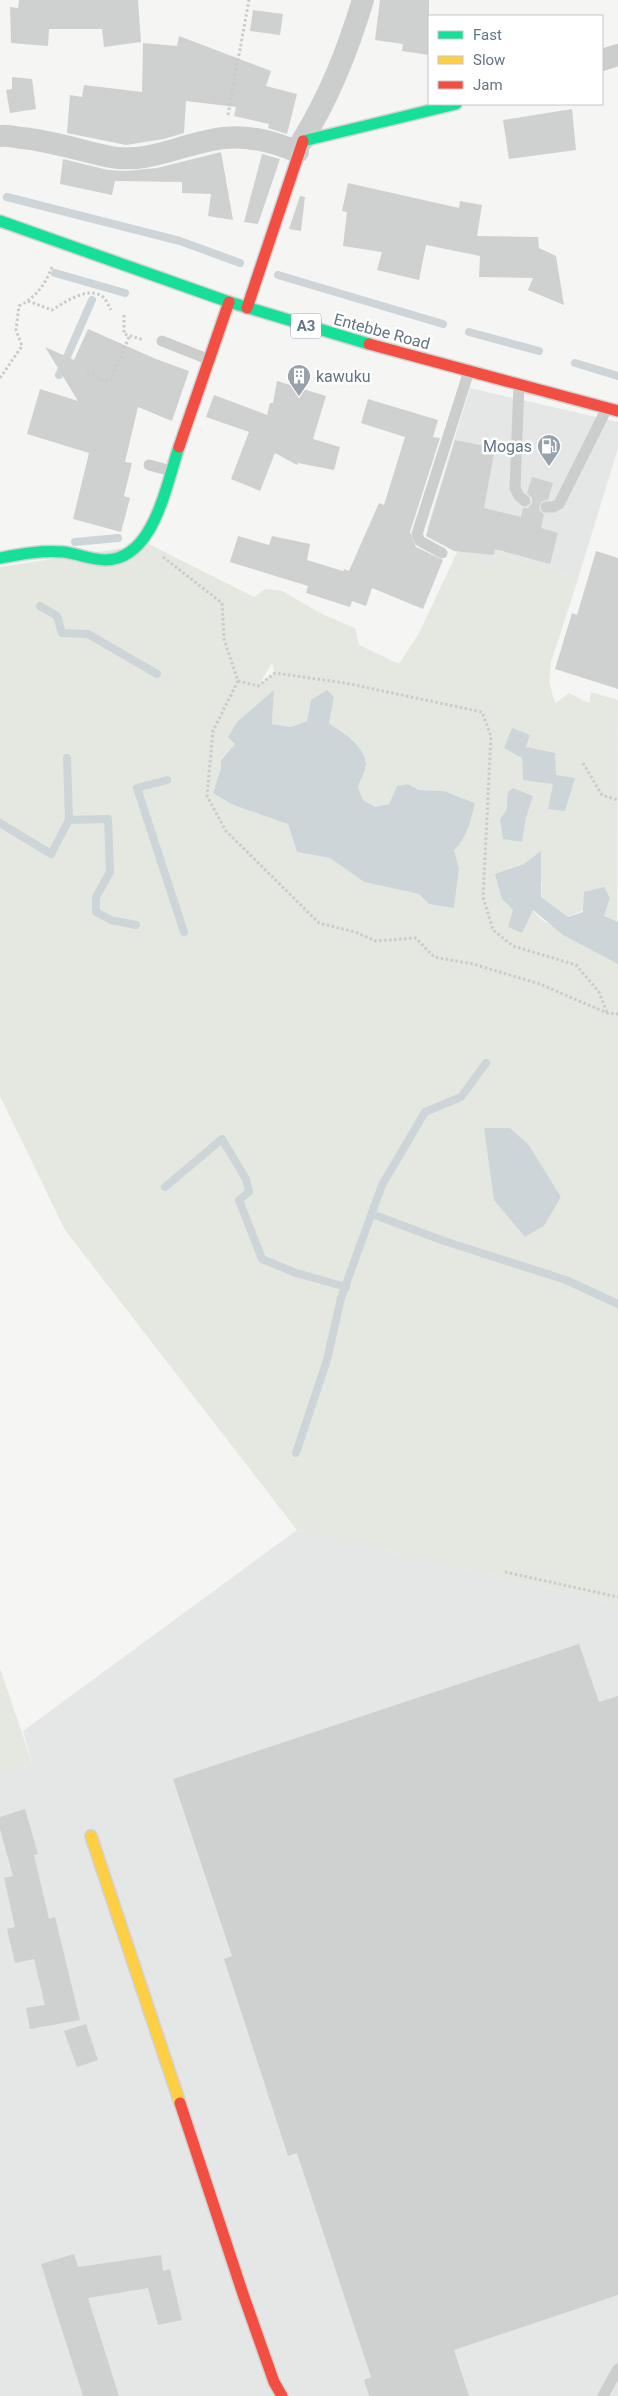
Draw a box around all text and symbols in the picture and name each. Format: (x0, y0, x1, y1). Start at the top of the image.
legend (428, 15, 603, 105)
text: Fast (473, 26, 502, 44)
text: Slow (473, 51, 505, 69)
text: Jam (473, 76, 503, 94)
street label: Entebbe Road (332, 310, 432, 353)
road number: A3 (291, 314, 321, 338)
building icon: kawuku (286, 363, 312, 397)
place label: kawuku (316, 367, 371, 386)
fuel station icon: Mogas (536, 433, 562, 467)
place label: Mogas (483, 437, 532, 456)

